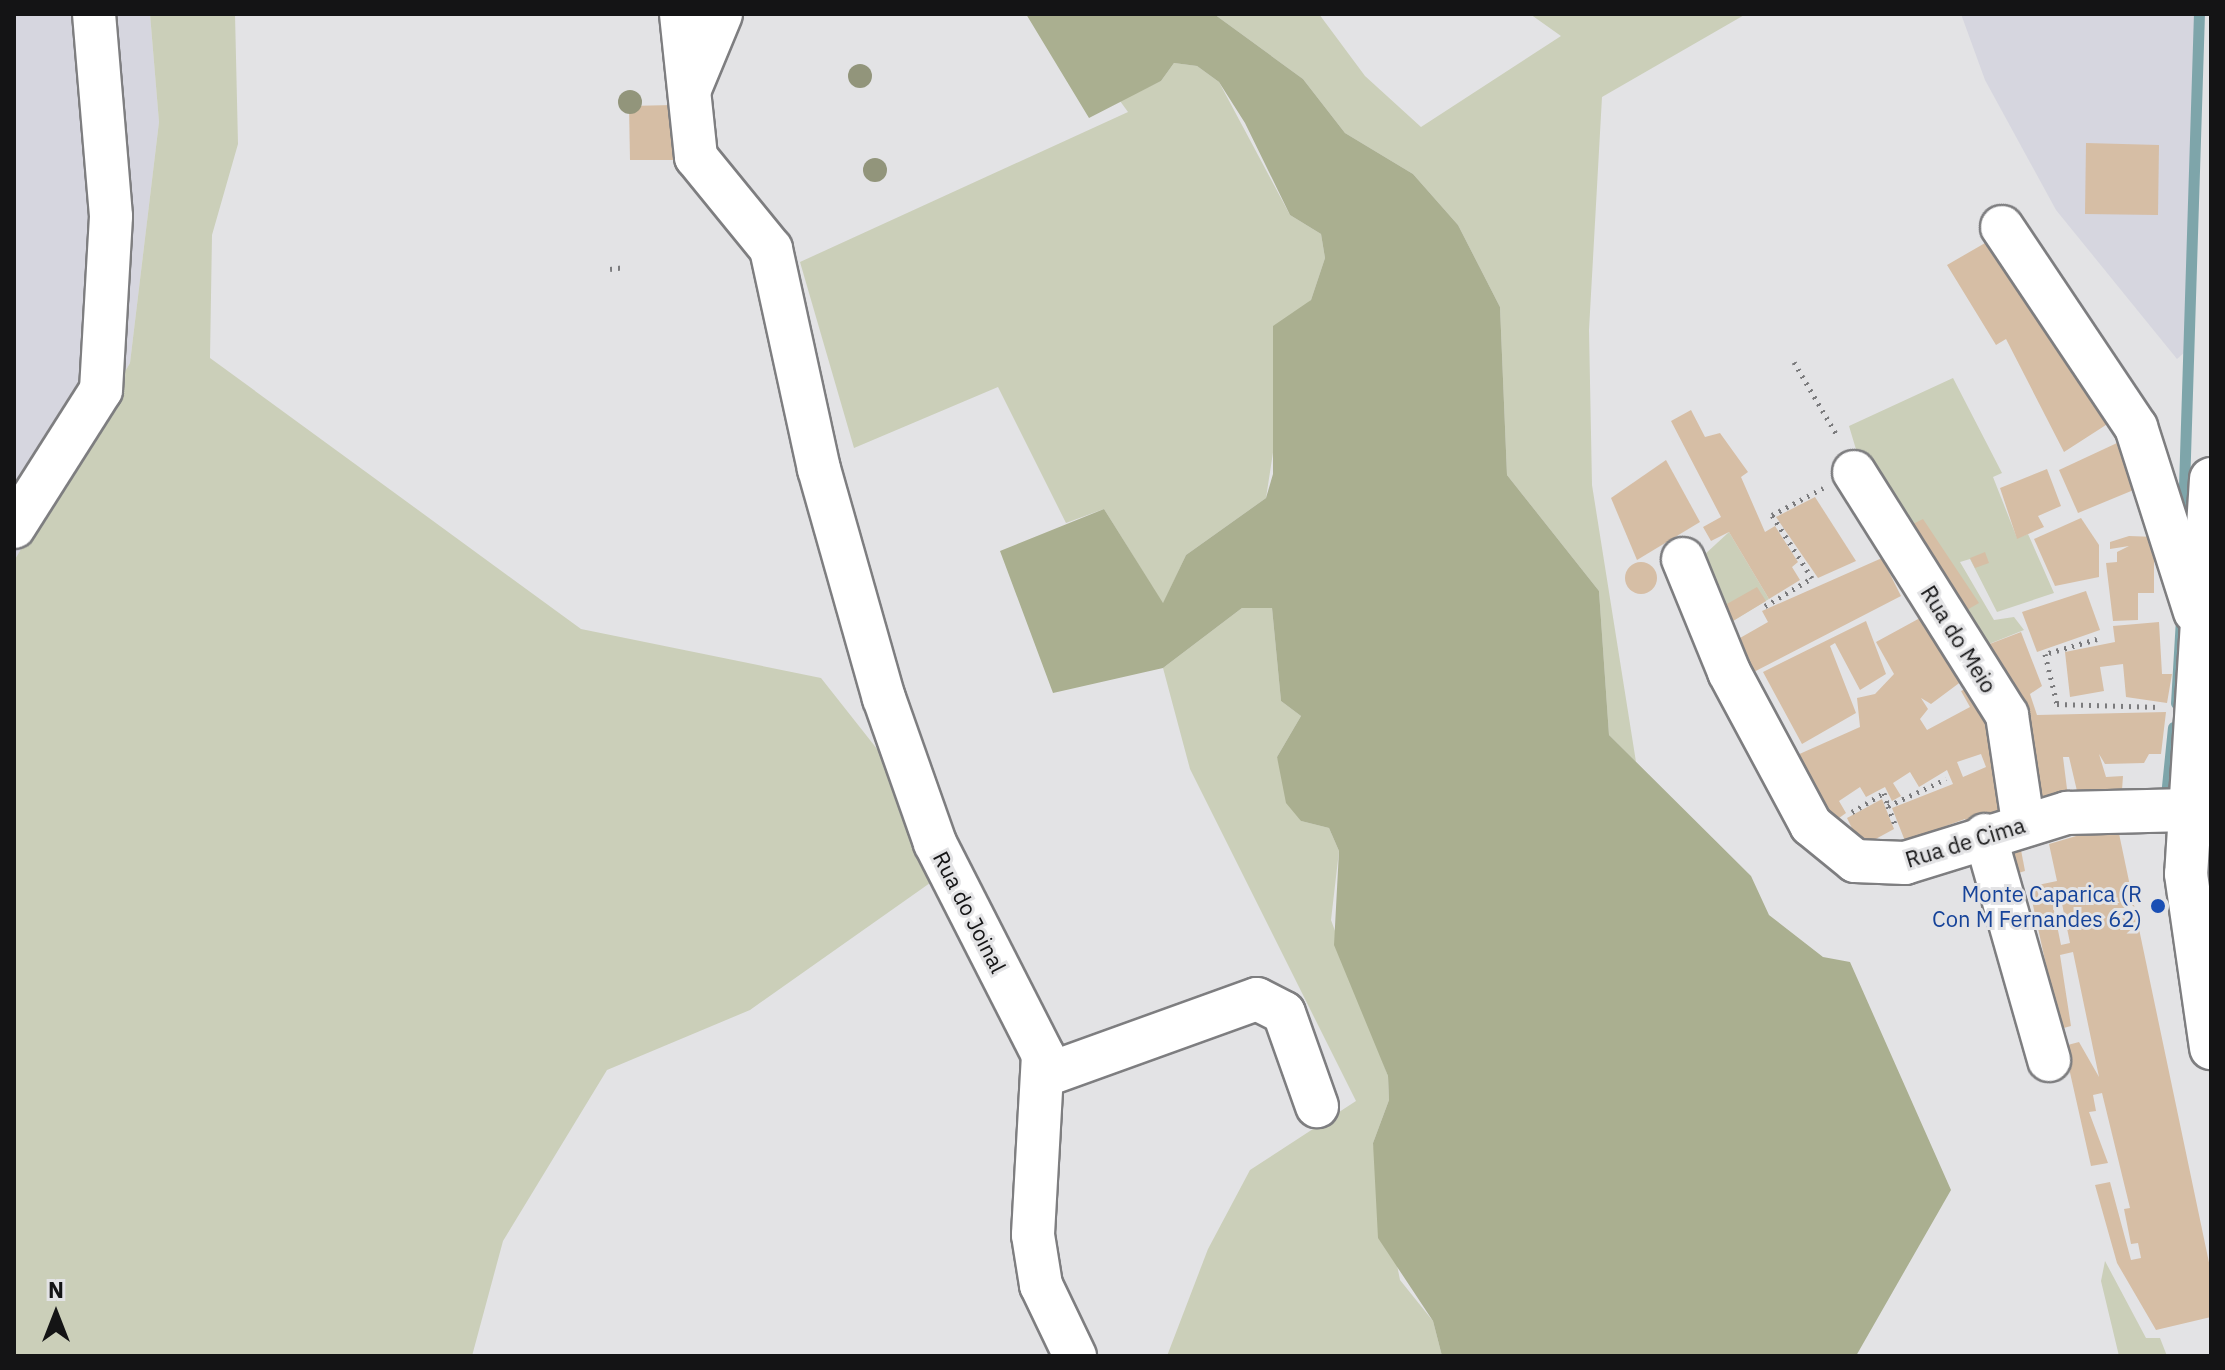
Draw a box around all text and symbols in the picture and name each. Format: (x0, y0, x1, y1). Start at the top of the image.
street label: Rua do Meio (1916, 580, 2002, 698)
street label: Rua de Cima (1902, 811, 2028, 873)
street label: Rua do Joinal (928, 847, 1012, 977)
place label: Monte Caparica (R Con M Fernandes 62) (1932, 880, 2142, 932)
marker: Monte Caparica (R Con M Fernandes 62) (2149, 897, 2167, 915)
north arrow (16, 1274, 96, 1354)
text: N (48, 1275, 64, 1304)

